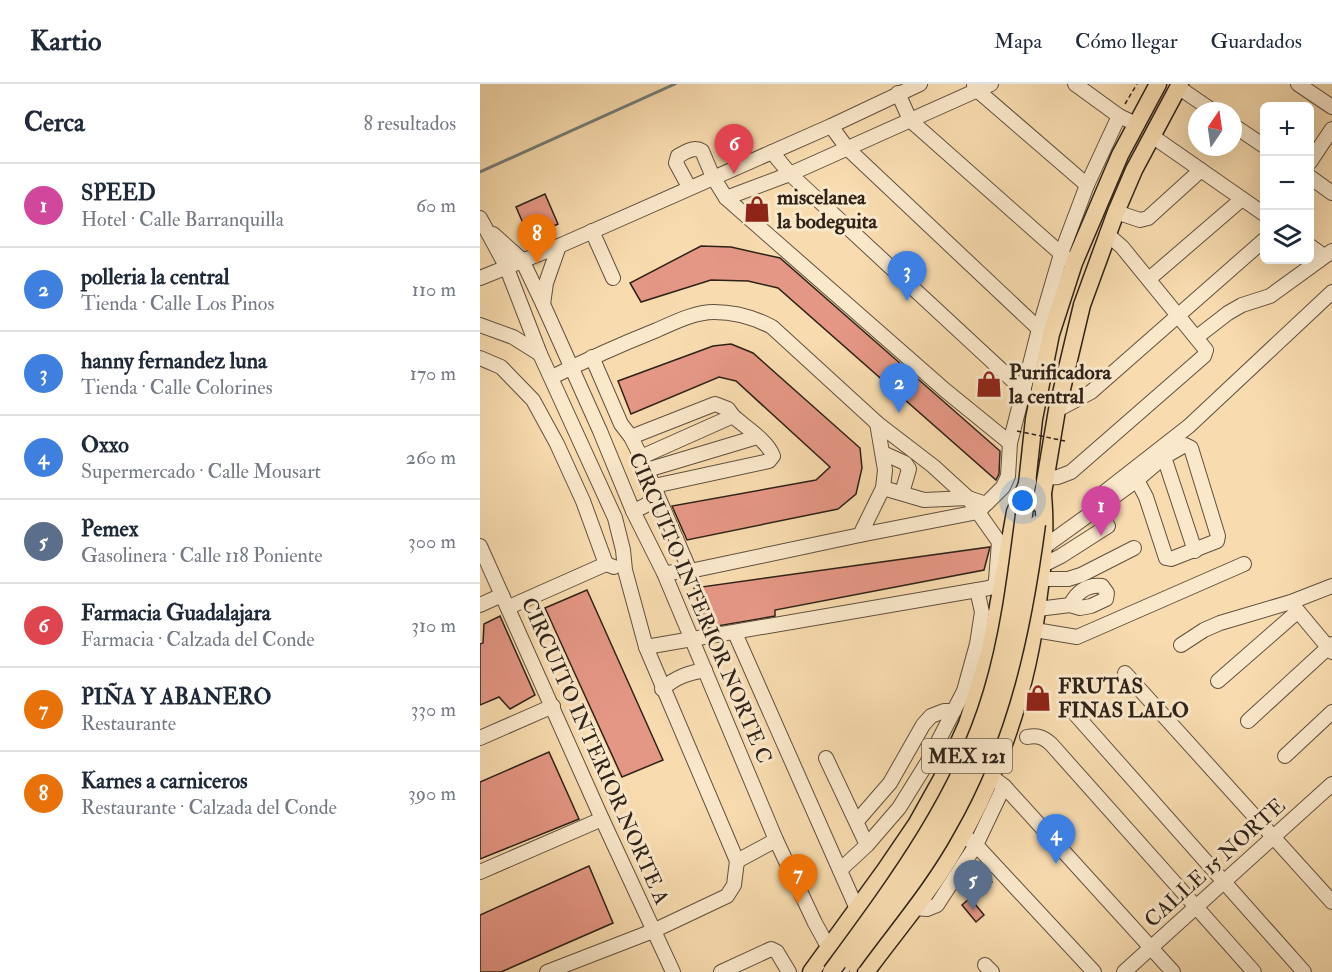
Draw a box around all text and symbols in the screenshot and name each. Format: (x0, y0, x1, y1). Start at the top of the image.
text: Kartio (30, 24, 101, 59)
text: Mapa (994, 28, 1042, 55)
text: Cómo llegar (1075, 28, 1178, 55)
text: Guardados (1211, 28, 1302, 55)
north arrow (1188, 102, 1242, 156)
map controls (1260, 102, 1314, 264)
button: + (1260, 102, 1314, 156)
text: Cerca (24, 107, 85, 139)
text: 8 resultados (363, 111, 456, 136)
pin: 6 (714, 124, 754, 174)
button: − (1260, 156, 1314, 210)
text: SPEED (81, 179, 156, 207)
place label: miscelanea la bodeguita (776, 184, 879, 235)
text: 1 (40, 193, 47, 218)
text: 60 m (416, 193, 456, 218)
shop icon: miscelanea la bodeguita (742, 194, 772, 224)
text: Hotel · Calle Barranquilla (81, 207, 284, 232)
button: layers (1260, 210, 1314, 264)
pin: 8 (518, 214, 556, 264)
pin: 3 (888, 252, 926, 301)
text: polleria la central (81, 263, 229, 291)
text: 2 (38, 277, 49, 302)
text: 110 m (412, 277, 456, 302)
text: Tienda · Calle Los Pinos (81, 291, 274, 316)
text: hanny fernandez luna (81, 347, 267, 375)
place label: Purificadora la central (1008, 359, 1112, 410)
text: 3 (40, 361, 47, 386)
text: 170 m (410, 361, 456, 386)
pin: 2 (880, 364, 918, 413)
shop icon: Purificadora la central (974, 369, 1004, 399)
text: Tienda · Calle Colorines (81, 375, 273, 400)
text: Oxxo (81, 431, 129, 459)
text: 4 (38, 445, 49, 470)
text: 260 m (406, 445, 456, 470)
street label: CIRCUITO INTERIOR NORTE C (622, 448, 778, 768)
text: Supermercado · Calle Mousart (81, 459, 321, 484)
your location (1008, 486, 1037, 515)
pin: 1 (1082, 486, 1120, 536)
text: Pemex (81, 515, 138, 543)
text: 5 (39, 529, 48, 554)
text: 300 m (408, 529, 456, 554)
text: Gasolinera · Calle 118 Poniente (81, 543, 323, 568)
street label: CIRCUITO INTERIOR NORTE A (515, 593, 675, 909)
text: Farmacia Guadalajara (81, 599, 271, 627)
text: 6 (38, 613, 49, 638)
text: 310 m (411, 613, 456, 638)
text: Farmacia · Calzada del Conde (81, 627, 315, 652)
place label: FRUTAS FINAS LALO (1058, 673, 1189, 724)
text: PIÑA Y ABANERO (81, 683, 272, 711)
shop icon: FRUTAS FINAS LALO (1023, 683, 1053, 713)
text: 7 (39, 697, 48, 722)
text: 330 m (411, 697, 456, 722)
text: Restaurante (81, 711, 176, 736)
road number: MEX 121 (922, 739, 1012, 773)
text: Karnes a carniceros (81, 767, 248, 795)
text: 8 (39, 781, 48, 806)
text: 390 m (408, 781, 456, 806)
street label: CALLE 15 NORTE (1139, 793, 1291, 933)
text: Restaurante · Calzada del Conde (81, 795, 337, 820)
pin: 4 (1036, 814, 1076, 864)
pin: 7 (778, 854, 818, 904)
pin: 5 (954, 860, 992, 910)

